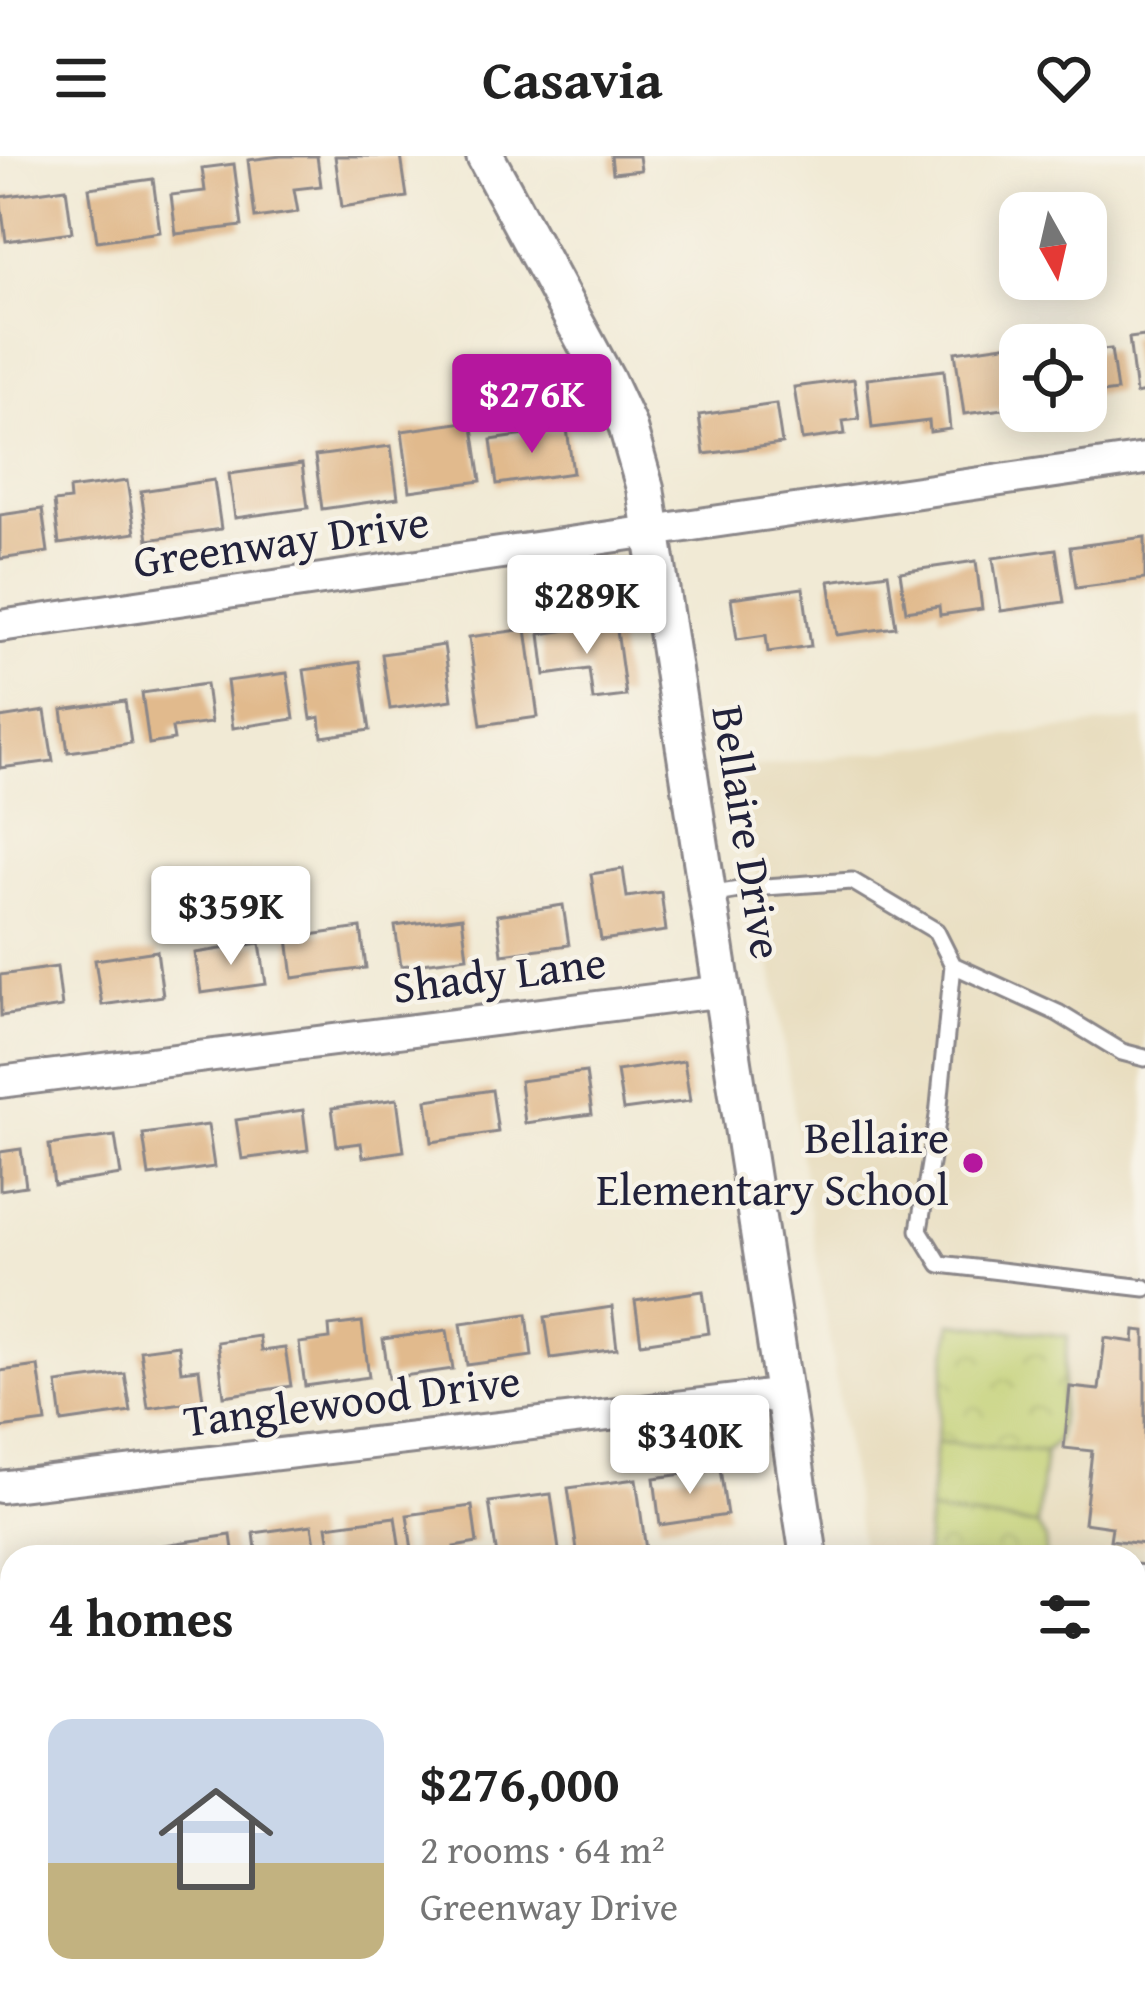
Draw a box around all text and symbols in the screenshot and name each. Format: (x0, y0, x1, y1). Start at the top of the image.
text: Casavia (482, 39, 663, 118)
icon: menu (48, 45, 114, 111)
icon: heart (1031, 45, 1097, 111)
north arrow (999, 192, 1107, 300)
map controls (999, 192, 1107, 432)
button: locate (999, 324, 1107, 432)
pin: $276K (448, 354, 616, 456)
text: $276K (479, 364, 585, 421)
street label: Greenway Drive (129, 488, 433, 593)
pin: $289K (503, 555, 671, 657)
text: $289K (534, 565, 640, 622)
street label: Bellaire Drive (696, 701, 801, 963)
pin: $359K (147, 866, 315, 968)
text: $359K (178, 876, 284, 933)
street label: Shady Lane (389, 928, 609, 1019)
place label: Bellaire Elementary School (596, 1104, 949, 1221)
marker: Bellaire Elementary School (960, 1150, 986, 1176)
street label: Tanglewood Drive (180, 1347, 524, 1452)
pin: $340K (606, 1395, 774, 1497)
text: $340K (637, 1405, 743, 1462)
text: 4 homes (48, 1580, 234, 1655)
icon: filters (1032, 1584, 1098, 1650)
text: $276,000 (420, 1745, 619, 1820)
icon: home (144, 1767, 288, 1911)
text: 2 rooms · 64 m² (420, 1820, 665, 1877)
text: Greenway Drive (420, 1877, 678, 1934)

